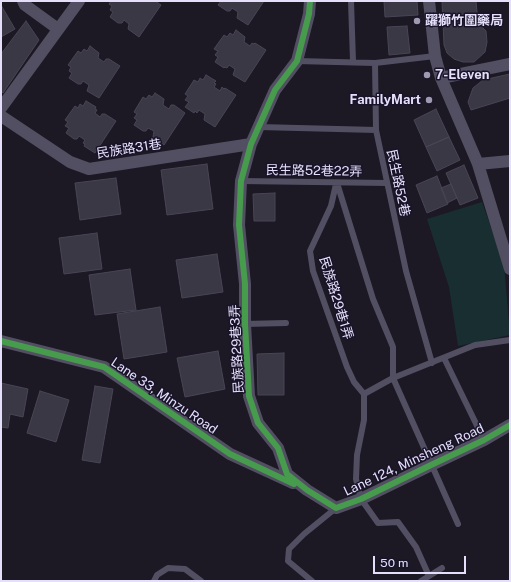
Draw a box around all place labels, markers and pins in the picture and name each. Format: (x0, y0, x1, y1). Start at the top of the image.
place label: 躍獅竹圍藥局 (425, 13, 503, 29)
marker: 躍獅竹圍藥局 (412, 16, 422, 26)
place label: 7-Eleven (435, 67, 489, 83)
marker: 7-Eleven (422, 70, 432, 80)
place label: FamilyMart (349, 92, 421, 108)
marker: FamilyMart (424, 95, 434, 105)

